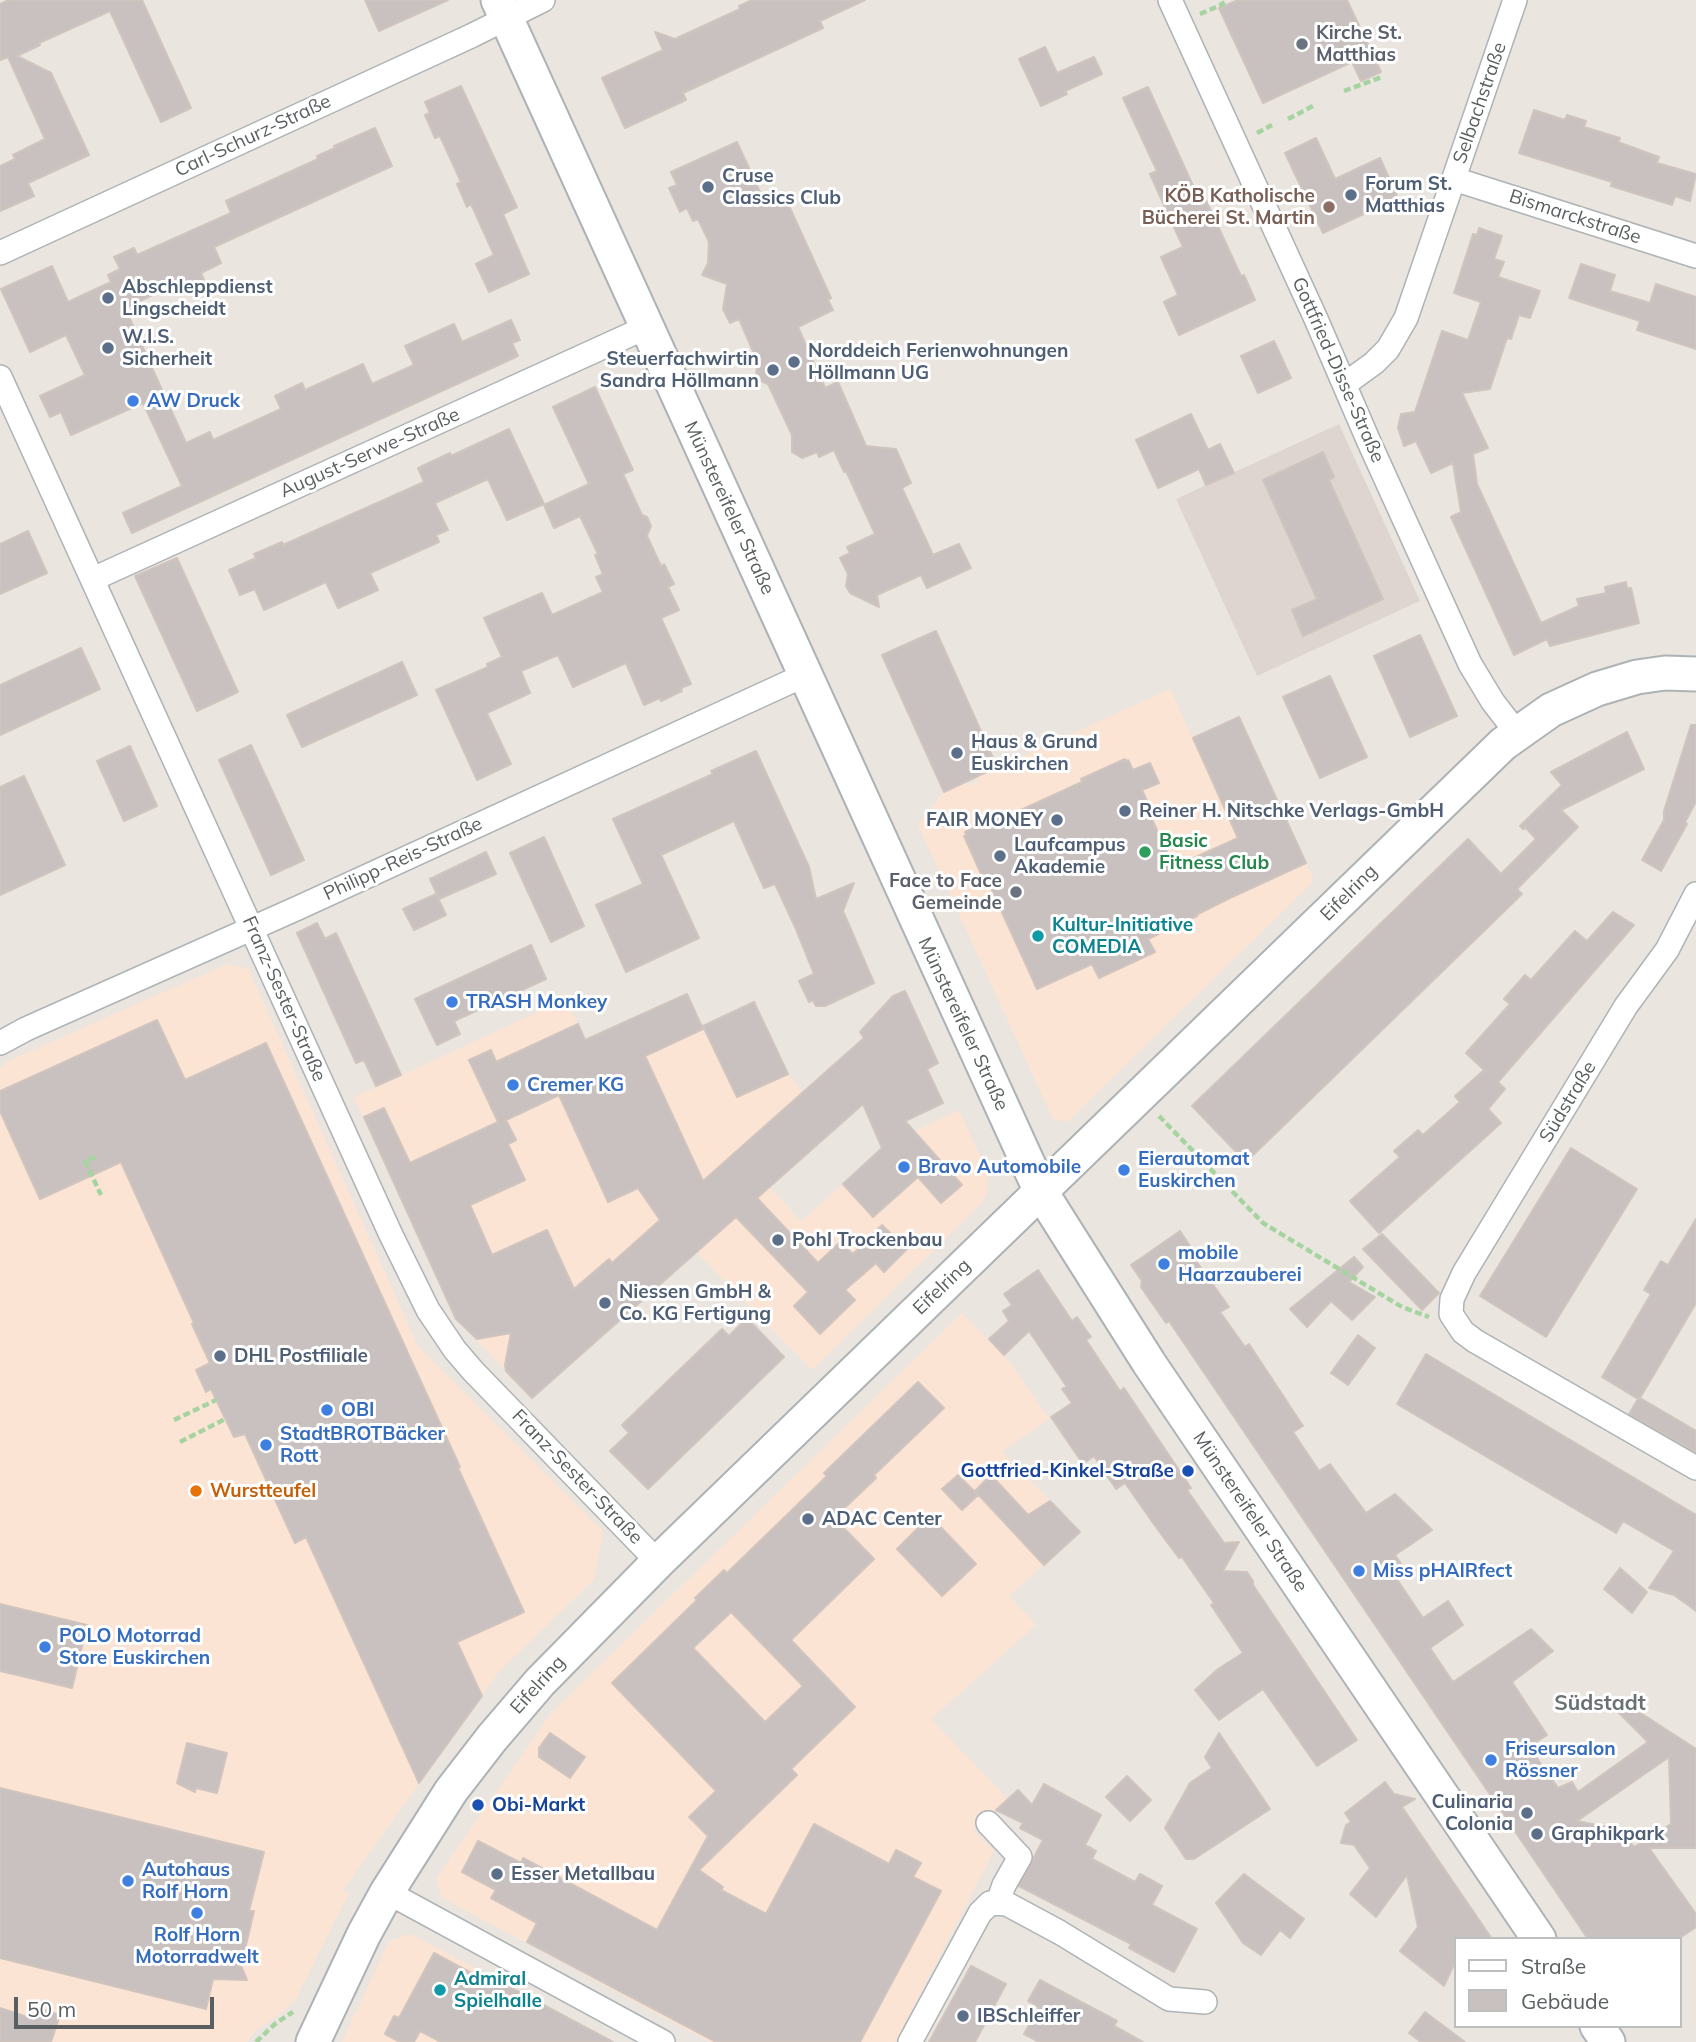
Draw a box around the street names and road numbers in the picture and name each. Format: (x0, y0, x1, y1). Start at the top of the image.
street label: Selbachstraße (1449, 39, 1511, 167)
street label: Carl-Schurz-Straße (171, 90, 335, 182)
street label: Bismarckstraße (1506, 185, 1644, 249)
street label: Gottfried-Disse-Straße (1287, 274, 1389, 466)
street label: August-Serwe-Straße (277, 403, 463, 503)
street label: Münstereifeler Straße (679, 418, 779, 598)
street label: Philipp-Reis-Straße (320, 812, 486, 906)
street label: Eifelring (1316, 860, 1382, 926)
street label: Franz-Sester-Straße (237, 913, 331, 1085)
street label: Münstereifeler Straße (913, 934, 1013, 1114)
street label: Südstraße (1535, 1057, 1601, 1147)
street label: Eifelring (909, 1254, 975, 1320)
street label: Franz-Sester-Straße (507, 1405, 647, 1549)
street label: Münstereifeler Straße (1188, 1427, 1312, 1597)
street label: Eifelring (506, 1651, 570, 1719)

